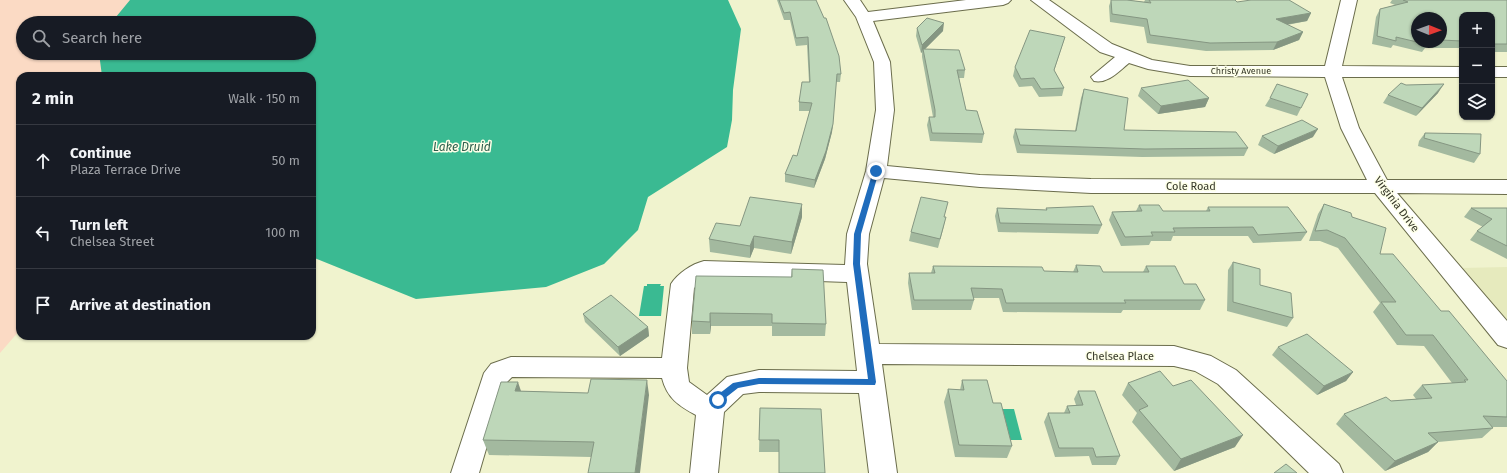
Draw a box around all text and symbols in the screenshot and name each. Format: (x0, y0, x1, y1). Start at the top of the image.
north arrow (1411, 12, 1447, 48)
map controls (1459, 12, 1495, 120)
button: + (1459, 12, 1495, 48)
search box (16, 16, 316, 60)
icon: search (30, 27, 52, 49)
text: Search here (62, 29, 142, 47)
button: − (1459, 48, 1495, 84)
street label: Christy Avenue (1211, 66, 1271, 76)
button: layers (1459, 84, 1495, 120)
text: 2 min (32, 88, 74, 109)
text: Walk · 150 m (228, 91, 300, 106)
water label: Lake Druid (433, 140, 491, 154)
text: Continue (70, 144, 131, 162)
icon: ahead (32, 150, 54, 172)
text: 50 m (272, 153, 300, 168)
text: Plaza Terrace Drive (70, 162, 181, 177)
route end (867, 162, 885, 180)
street label: Virginia Drive (1371, 174, 1422, 235)
street label: Cole Road (1166, 180, 1216, 193)
text: Turn left (70, 216, 128, 234)
icon: left (32, 222, 54, 244)
text: 100 m (265, 225, 300, 240)
text: Chelsea Street (70, 234, 154, 249)
icon: arrive (32, 294, 54, 316)
text: Arrive at destination (70, 296, 211, 314)
street label: Chelsea Place (1086, 350, 1154, 363)
route start (709, 391, 727, 409)

